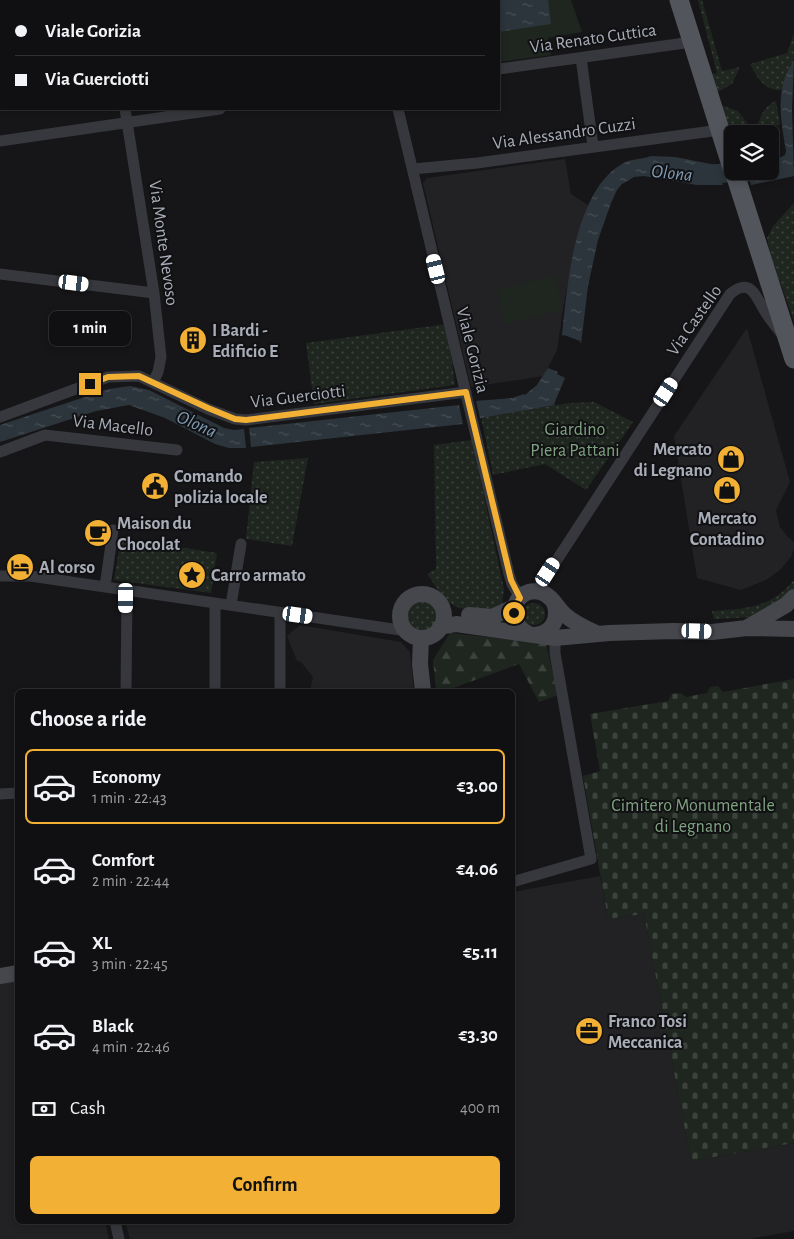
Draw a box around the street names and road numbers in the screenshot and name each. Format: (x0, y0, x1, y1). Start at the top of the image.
street label: Via Renato Cuttica (529, 21, 658, 57)
street label: Via Alessandro Cuzzi (492, 115, 637, 153)
street label: Via Monte Nevoso (145, 179, 181, 307)
street label: Via Castello (664, 282, 726, 359)
street label: Viale Gorizia (453, 305, 491, 395)
street label: Via Guerciotti (250, 382, 347, 412)
street label: Via Macello (72, 412, 154, 440)

